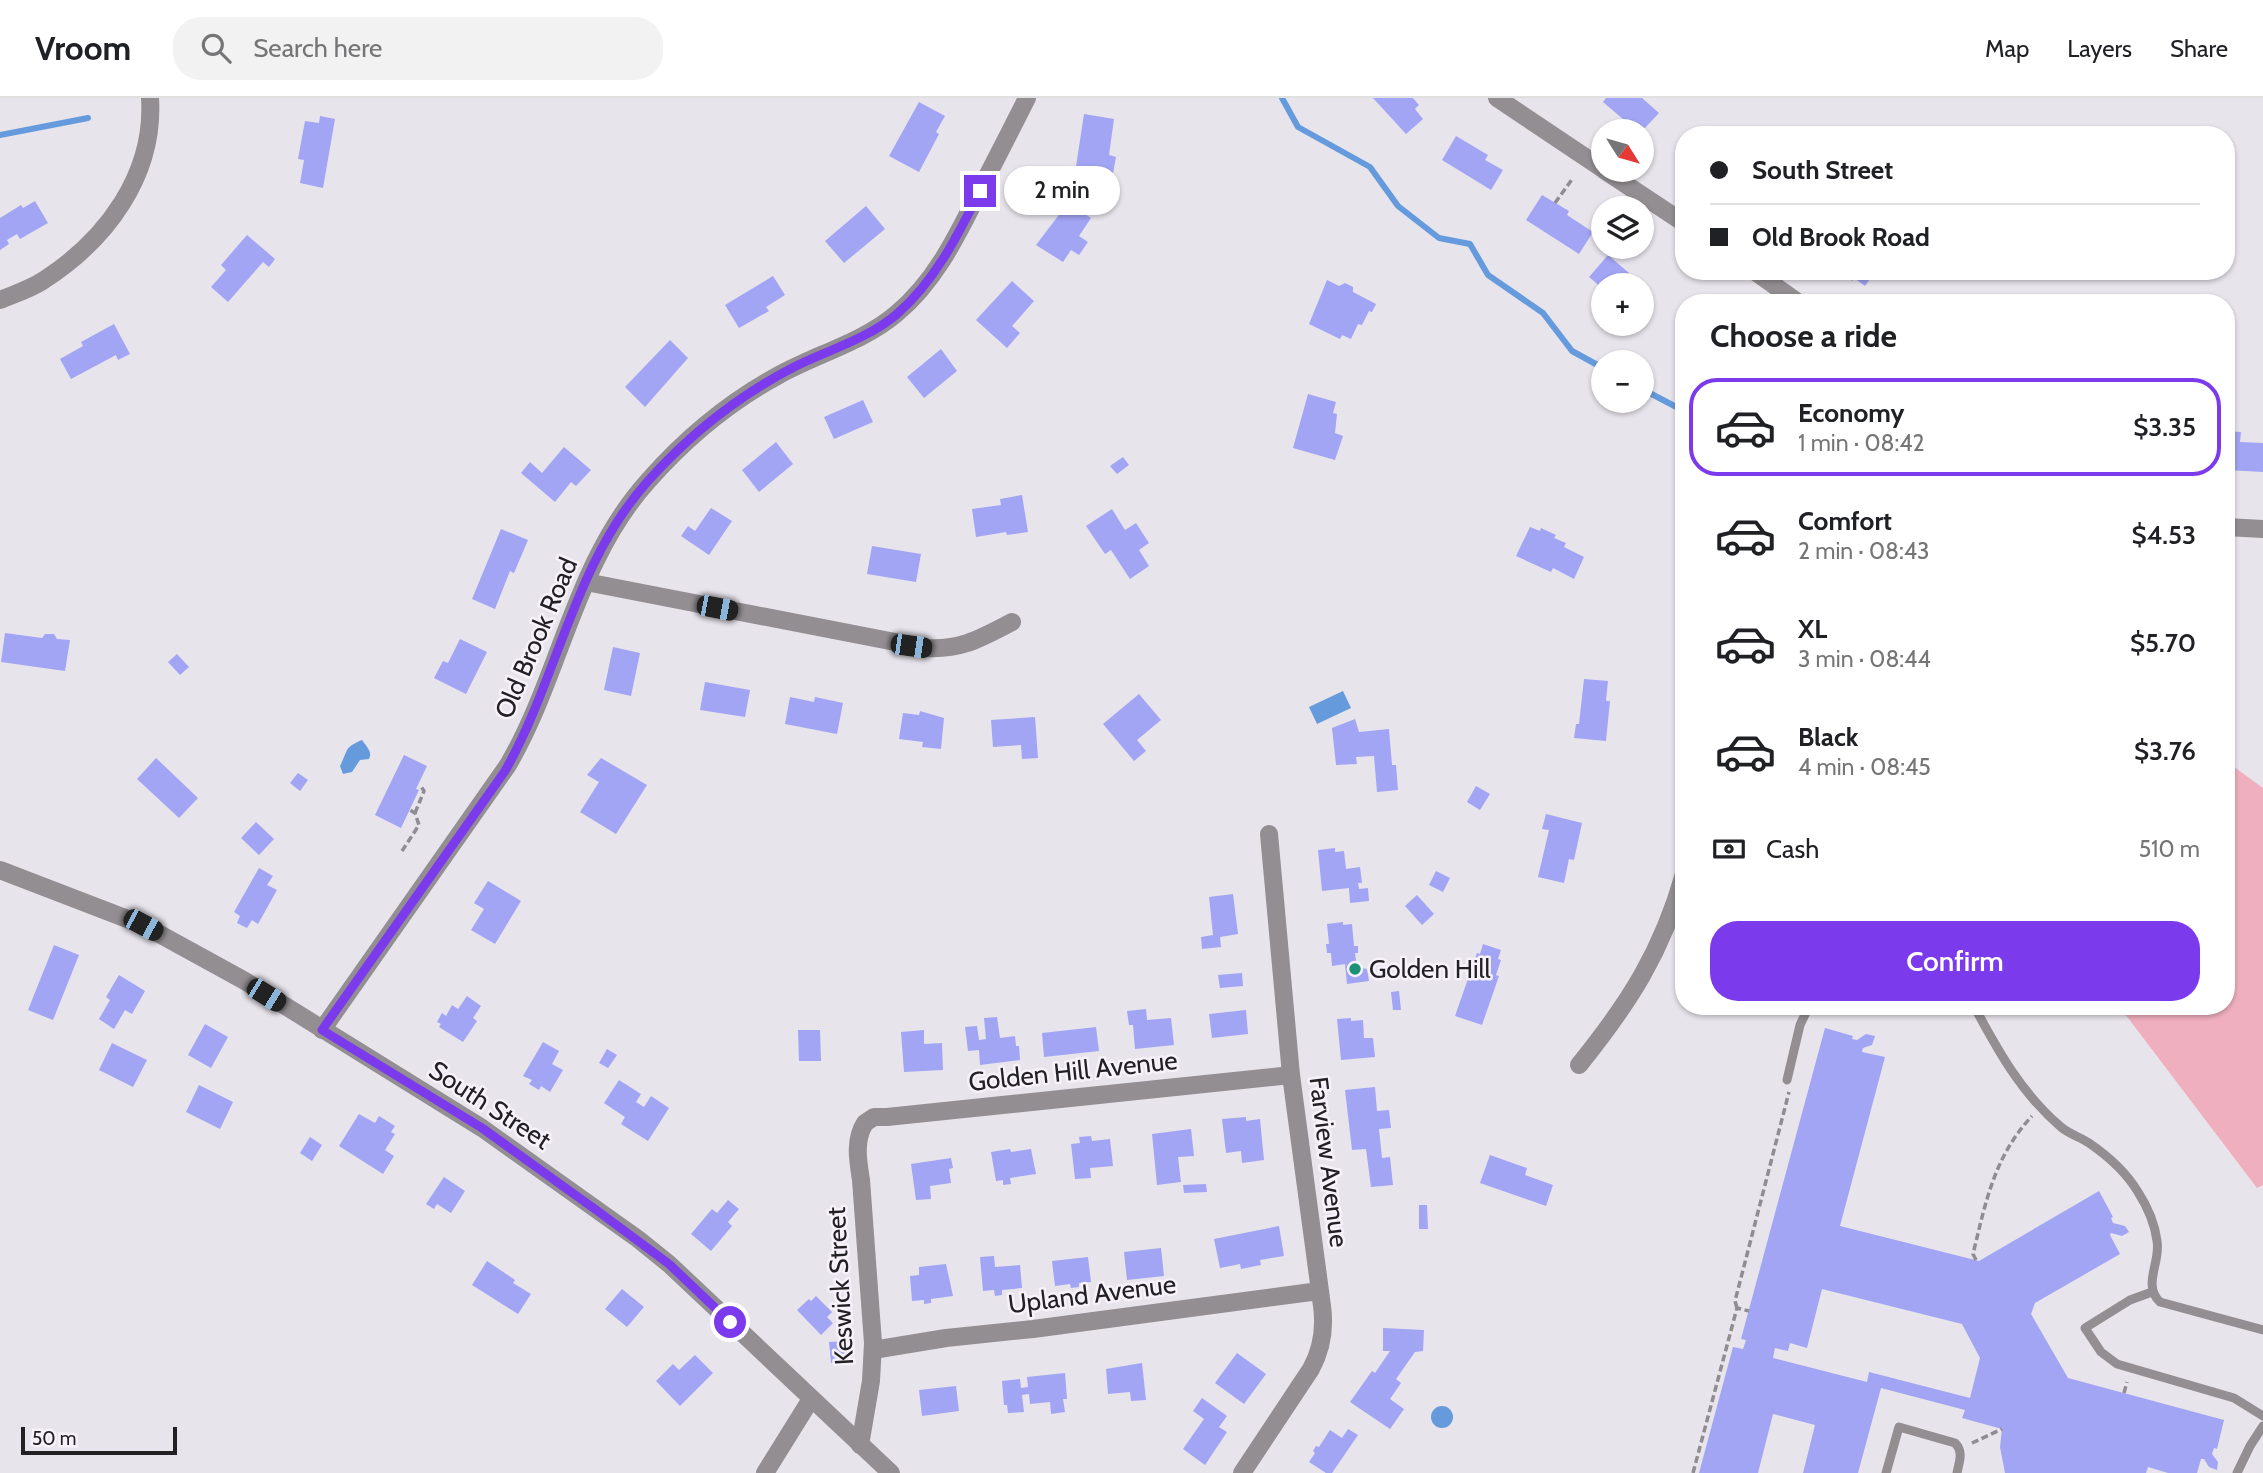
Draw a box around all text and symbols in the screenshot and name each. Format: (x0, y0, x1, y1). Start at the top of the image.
search box (173, 17, 663, 80)
text: Vroom (35, 28, 131, 68)
icon: search (197, 29, 235, 67)
text: Search here (253, 32, 382, 64)
text: Map (1985, 34, 2029, 63)
text: Layers (2067, 34, 2132, 63)
text: Share (2170, 34, 2228, 63)
north arrow (1591, 119, 1654, 182)
map controls (1591, 119, 1654, 413)
text: South Street (1752, 154, 1893, 186)
callout: 2 min (1004, 166, 1120, 216)
route end (964, 175, 996, 207)
text: 2 min (1034, 176, 1090, 204)
button: layers (1591, 196, 1654, 259)
text: Old Brook Road (1752, 221, 1930, 253)
button: + (1591, 273, 1654, 336)
text: Choose a ride (1710, 316, 1897, 355)
button: − (1591, 350, 1654, 413)
icon: car (1714, 396, 1777, 459)
text: Economy (1798, 397, 1904, 429)
text: $3.35 (2133, 411, 2196, 443)
text: 1 min · 08:42 (1798, 429, 1925, 457)
icon: car (1714, 504, 1777, 567)
text: Comfort (1798, 505, 1892, 537)
text: $4.53 (2132, 519, 2196, 551)
text: 2 min · 08:43 (1798, 537, 1929, 565)
street label: Old Brook Road (488, 553, 584, 723)
car (695, 594, 740, 622)
icon: car (1714, 612, 1777, 675)
text: XL (1798, 613, 1827, 645)
text: $5.70 (2130, 627, 2196, 659)
car (889, 633, 934, 659)
text: 3 min · 08:44 (1798, 645, 1931, 673)
icon: car (1714, 720, 1777, 783)
text: Black (1798, 721, 1858, 753)
text: $3.76 (2134, 735, 2196, 767)
text: 4 min · 08:45 (1798, 753, 1931, 781)
icon: cash (1710, 830, 1748, 868)
text: Cash (1766, 833, 1819, 865)
text: 510 m (2139, 835, 2200, 863)
car (120, 906, 167, 944)
button: Confirm (1710, 921, 2200, 1001)
place label: Golden Hill (1369, 953, 1491, 985)
marker: Golden Hill (1347, 961, 1363, 977)
car (243, 975, 290, 1015)
street label: Golden Hill Avenue (967, 1044, 1179, 1098)
street label: South Street (423, 1054, 557, 1156)
street label: Farview Avenue (1303, 1075, 1355, 1249)
street label: Keswick Street (820, 1206, 860, 1366)
street label: Upland Avenue (1006, 1268, 1178, 1320)
route start (714, 1306, 746, 1338)
scale bar (21, 1424, 177, 1456)
text: 50 m (32, 1427, 76, 1450)

